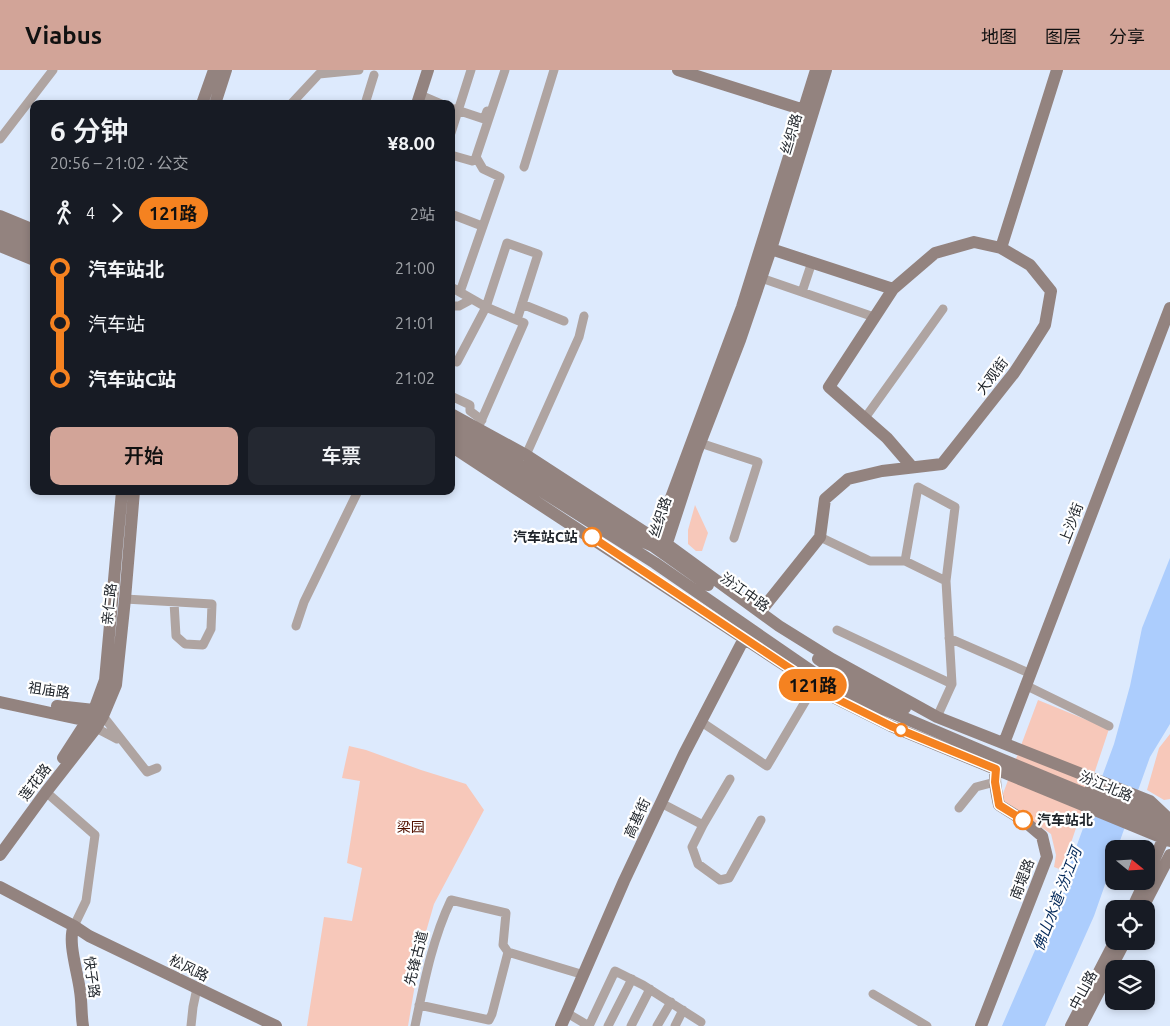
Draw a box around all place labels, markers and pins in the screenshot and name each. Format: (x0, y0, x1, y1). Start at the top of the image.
marker: 汽车站C站 (582, 527, 602, 547)
place label: 汽车站C站 (513, 529, 578, 545)
unlabelled marker (894, 723, 908, 737)
marker: 汽车站北 (1013, 810, 1033, 830)
place label: 汽车站北 (1037, 812, 1093, 828)

